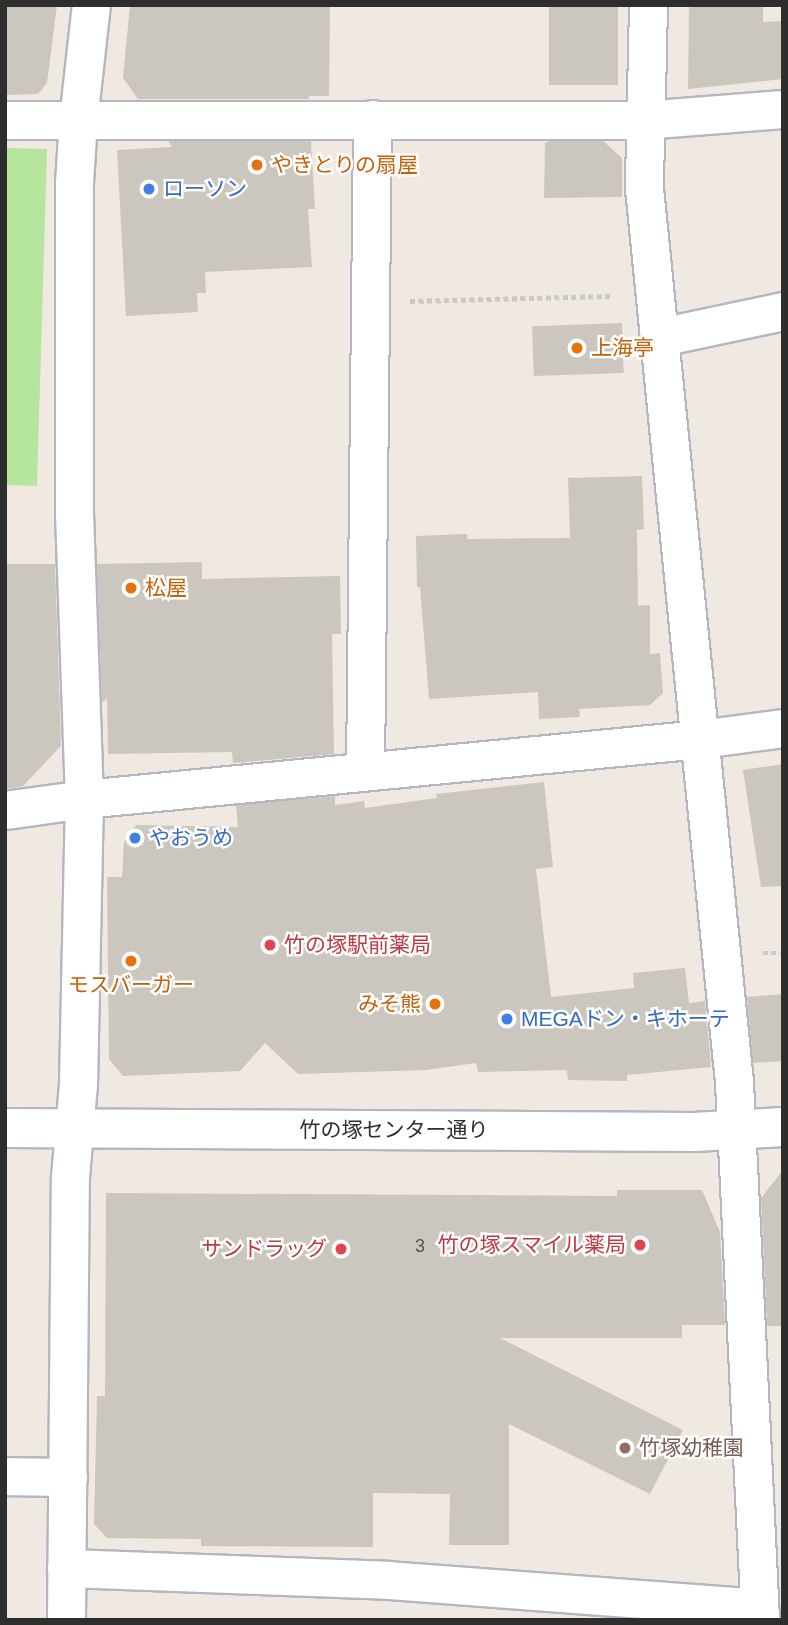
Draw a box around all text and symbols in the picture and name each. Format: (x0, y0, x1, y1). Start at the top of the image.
place label: やきとりの扇屋 (271, 152, 418, 178)
marker: やきとりの扇屋 (249, 157, 265, 173)
place label: ローソン (163, 176, 247, 202)
marker: ローソン (141, 181, 157, 197)
place label: 上海亭 (591, 335, 654, 361)
marker: 上海亭 (569, 340, 585, 356)
place label: 松屋 (145, 575, 187, 601)
marker: 松屋 (123, 580, 139, 596)
place label: やおうめ (149, 825, 233, 851)
marker: やおうめ (127, 830, 143, 846)
place label: 竹の塚駅前薬局 (284, 932, 431, 958)
marker: 竹の塚駅前薬局 (262, 937, 278, 953)
marker: モスバーガー (123, 953, 139, 969)
place label: モスバーガー (68, 972, 194, 998)
place label: みそ熊 (358, 991, 421, 1017)
marker: みそ熊 (427, 996, 443, 1012)
place label: MEGAドン・キホーテ (521, 1006, 730, 1032)
marker: MEGAドン・キホーテ (499, 1011, 515, 1027)
street label: 竹の塚センター通り (300, 1117, 488, 1143)
place label: 竹の塚スマイル薬局 (437, 1232, 626, 1258)
house number: 3 (415, 1235, 425, 1257)
place label: サンドラッグ (201, 1236, 327, 1262)
marker: 竹の塚スマイル薬局 (632, 1237, 648, 1253)
marker: サンドラッグ (333, 1241, 349, 1257)
place label: 竹塚幼稚園 (639, 1435, 744, 1461)
marker: 竹塚幼稚園 (617, 1440, 633, 1456)

